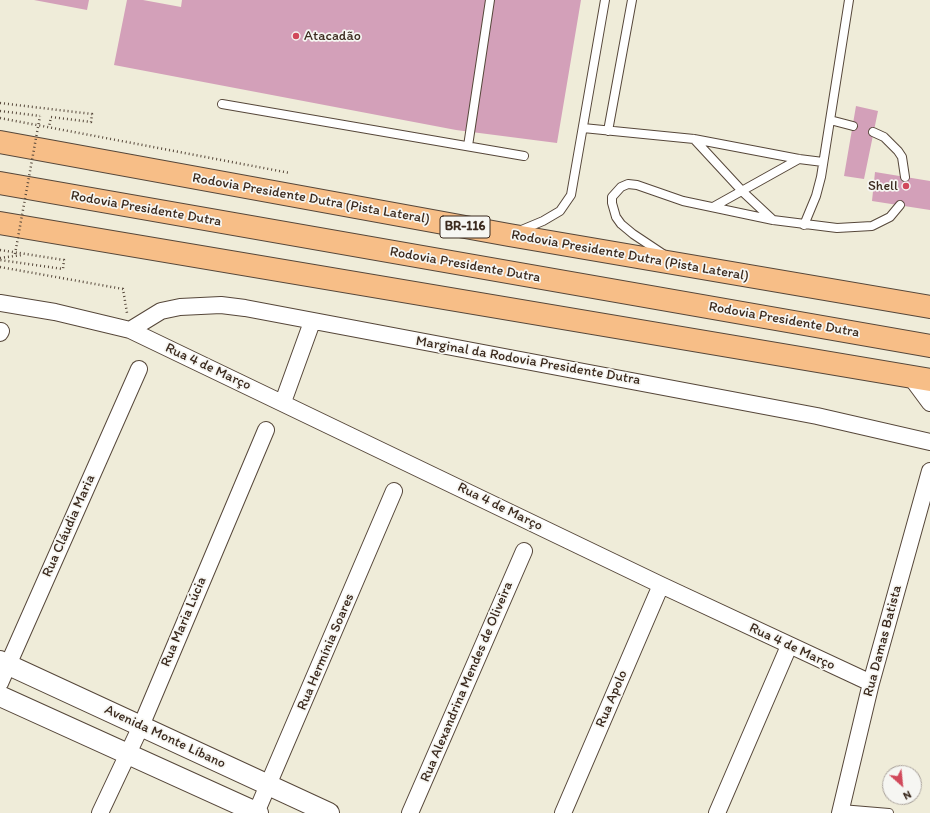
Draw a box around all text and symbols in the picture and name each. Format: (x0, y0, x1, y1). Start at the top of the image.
place label: Atacadão (304, 28, 361, 44)
marker: Atacadão (291, 31, 301, 41)
street label: Rodovia Presidente Dutra (Pista Lateral) (191, 170, 431, 228)
place label: Shell (868, 178, 898, 194)
marker: Shell (901, 181, 911, 191)
street label: Rodovia Presidente Dutra (69, 187, 223, 231)
road number: BR-116 (440, 216, 490, 238)
street label: Rodovia Presidente Dutra (Pista Lateral) (510, 227, 750, 285)
street label: Rodovia Presidente Dutra (388, 243, 542, 287)
street label: Rodovia Presidente Dutra (707, 298, 861, 342)
street label: Marginal da Rodovia Presidente Dutra (414, 333, 642, 389)
street label: Rua 4 de Março (162, 340, 254, 394)
street label: Rua Cláudia Maria (39, 472, 99, 580)
street label: Rua 4 de Março (455, 479, 545, 535)
street label: Rua Maria Lúcia (158, 575, 210, 669)
street label: Rua Alexandrina Mendes de Oliveira (417, 579, 517, 785)
street label: Rua Damas Batista (860, 583, 906, 699)
street label: Rua Hermínia Soares (294, 591, 358, 713)
street label: Rua 4 de Março (746, 620, 838, 674)
street label: Rua Apolo (592, 668, 632, 730)
street label: Avenida Monte Líbano (102, 702, 228, 772)
north arrow (882, 765, 922, 805)
text: N (901, 788, 913, 803)

